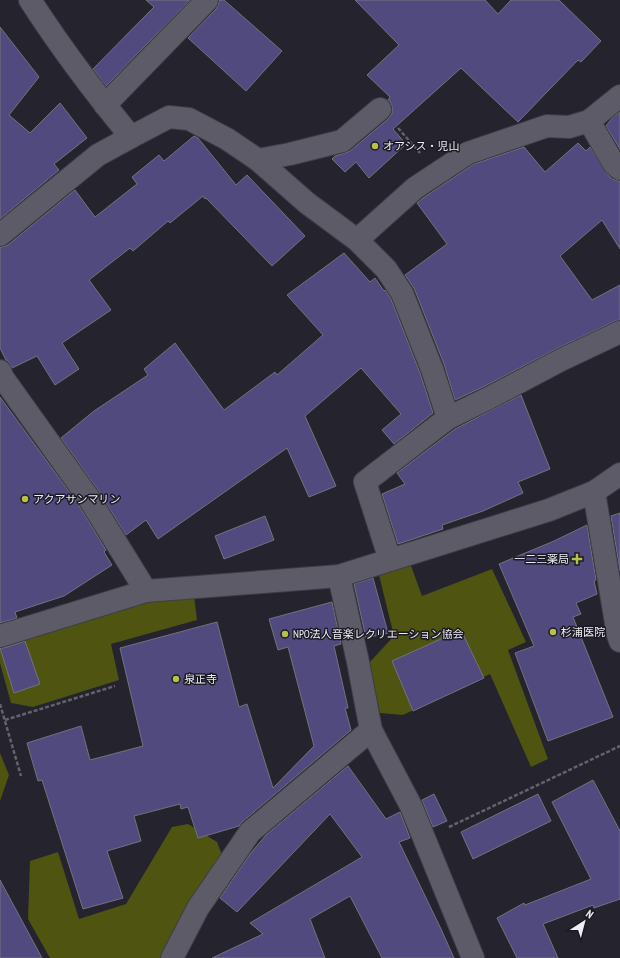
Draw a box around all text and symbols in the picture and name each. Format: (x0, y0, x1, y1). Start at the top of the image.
place label: オアシス・児山 (383, 139, 460, 153)
marker: オアシス・児山 (370, 141, 380, 151)
place label: アクアサンマリン (33, 492, 120, 506)
marker: アクアサンマリン (20, 494, 30, 504)
place label: 一二三薬局 (514, 552, 569, 566)
marker: 一二三薬局 (572, 554, 582, 564)
place label: 杉浦医院 (561, 625, 605, 639)
place label: NPO法人音楽レクリエーション協会 (293, 627, 464, 641)
marker: 杉浦医院 (548, 627, 558, 637)
marker: NPO法人音楽レクリエーション協会 (280, 629, 290, 639)
place label: 泉正寺 (184, 672, 217, 686)
marker: 泉正寺 (171, 674, 181, 684)
north arrow (564, 902, 604, 942)
text: N (583, 906, 596, 921)

